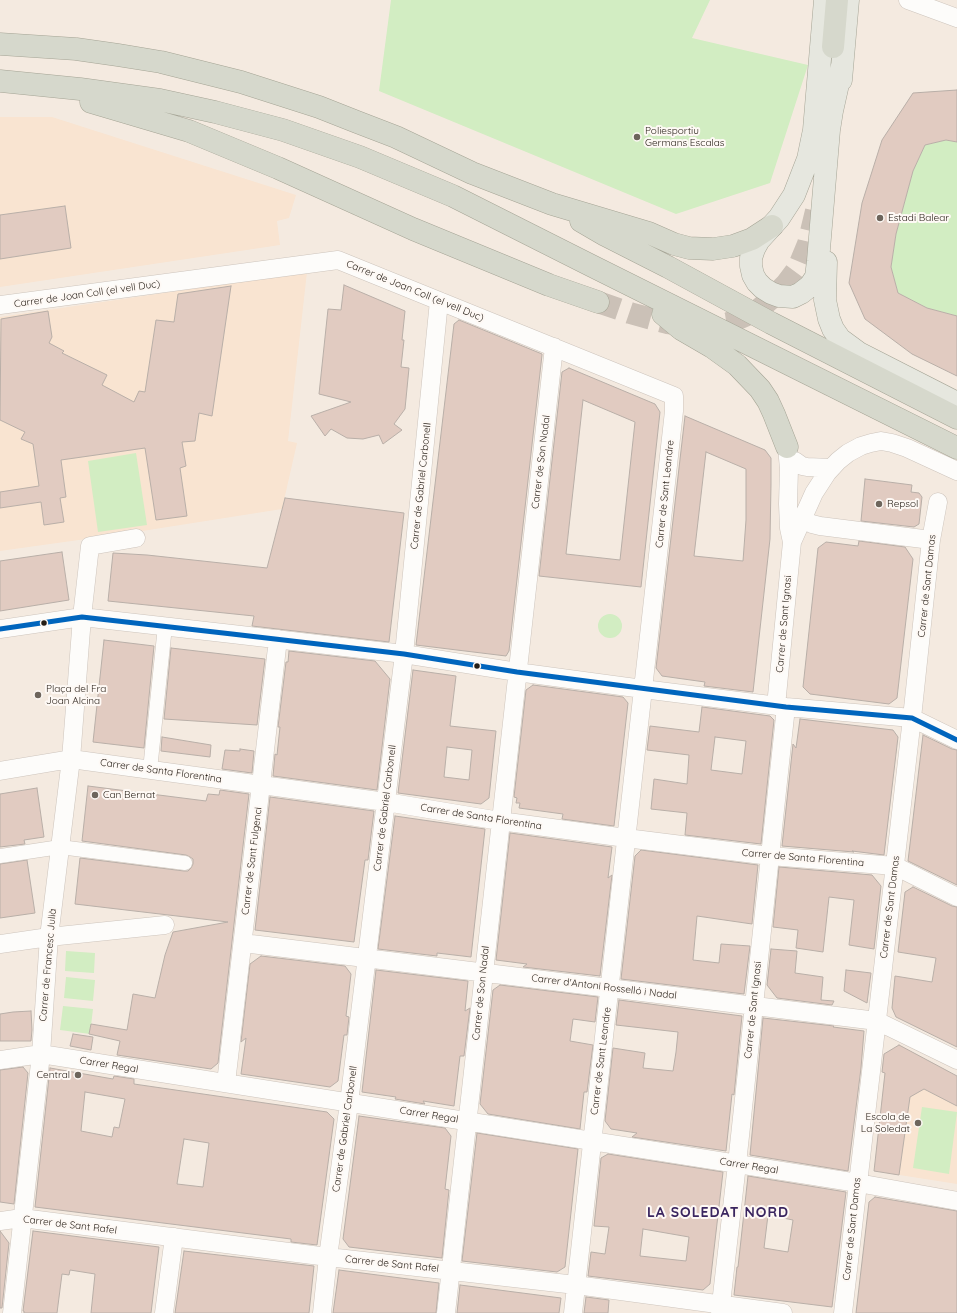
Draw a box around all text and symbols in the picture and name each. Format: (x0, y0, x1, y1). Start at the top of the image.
place label: Poliesportiu Germans Escalas (645, 125, 724, 148)
marker: Poliesportiu Germans Escalas (632, 132, 642, 142)
place label: Estadi Balear (888, 212, 949, 224)
marker: Estadi Balear (875, 213, 885, 223)
street label: Carrer de Joan Coll (el vell Duc) (344, 258, 486, 324)
street label: Carrer de Joan Coll (el vell Duc) (13, 278, 161, 310)
street label: Carrer de Son Nadal (529, 414, 553, 510)
street label: Carrer de Gabriel Carbonell (408, 422, 434, 550)
street label: Carrer de Sant Leandre (653, 439, 677, 549)
place label: Repsol (887, 498, 918, 510)
marker: Repsol (874, 499, 884, 509)
street label: Carrer de Sant Damas (916, 534, 938, 638)
street label: Carrer de Sant Ignasi (774, 575, 794, 673)
unlabelled marker (39, 618, 49, 628)
unlabelled marker (472, 661, 482, 671)
place label: Plaça del Fra Joan Alcina (46, 683, 106, 706)
marker: Plaça del Fra Joan Alcina (33, 690, 43, 700)
street label: Carrer de Gabriel Carbonell (371, 744, 399, 872)
street label: Carrer de Santa Florentina (99, 757, 223, 785)
place label: Can Bernat (103, 789, 155, 801)
marker: Can Bernat (90, 790, 100, 800)
street label: Carrer de Santa Florentina (419, 801, 543, 833)
street label: Carrer de Sant Fulgenci (239, 806, 265, 916)
street label: Carrer de Santa Florentina (741, 847, 865, 869)
street label: Carrer de Sant Damas (878, 855, 902, 959)
street label: Carrer de Francesc Julià (37, 908, 59, 1022)
street label: Carrer de Son Nadal (470, 945, 492, 1041)
street label: Carrer de Sant Ignasi (742, 961, 764, 1059)
street label: Carrer d'Antoni Rosselló i Nadal (531, 972, 677, 1002)
street label: Carrer de Sant Leandre (588, 1006, 614, 1116)
street label: Carrer Regal (79, 1054, 139, 1076)
street label: Carrer de Gabriel Carbonell (330, 1065, 360, 1193)
place label: Central (37, 1069, 70, 1081)
marker: Central (73, 1070, 83, 1080)
street label: Carrer Regal (399, 1104, 459, 1126)
place label: Escola de La Soledat (861, 1111, 910, 1134)
marker: Escola de La Soledat (913, 1118, 923, 1128)
street label: Carrer Regal (719, 1155, 779, 1177)
street label: Carrer de Sant Damas (841, 1177, 863, 1281)
district label: LA SOLEDAT NORD (647, 1205, 789, 1221)
street label: Carrer de Sant Rafel (22, 1213, 118, 1237)
street label: Carrer de Sant Rafel (344, 1253, 440, 1275)

